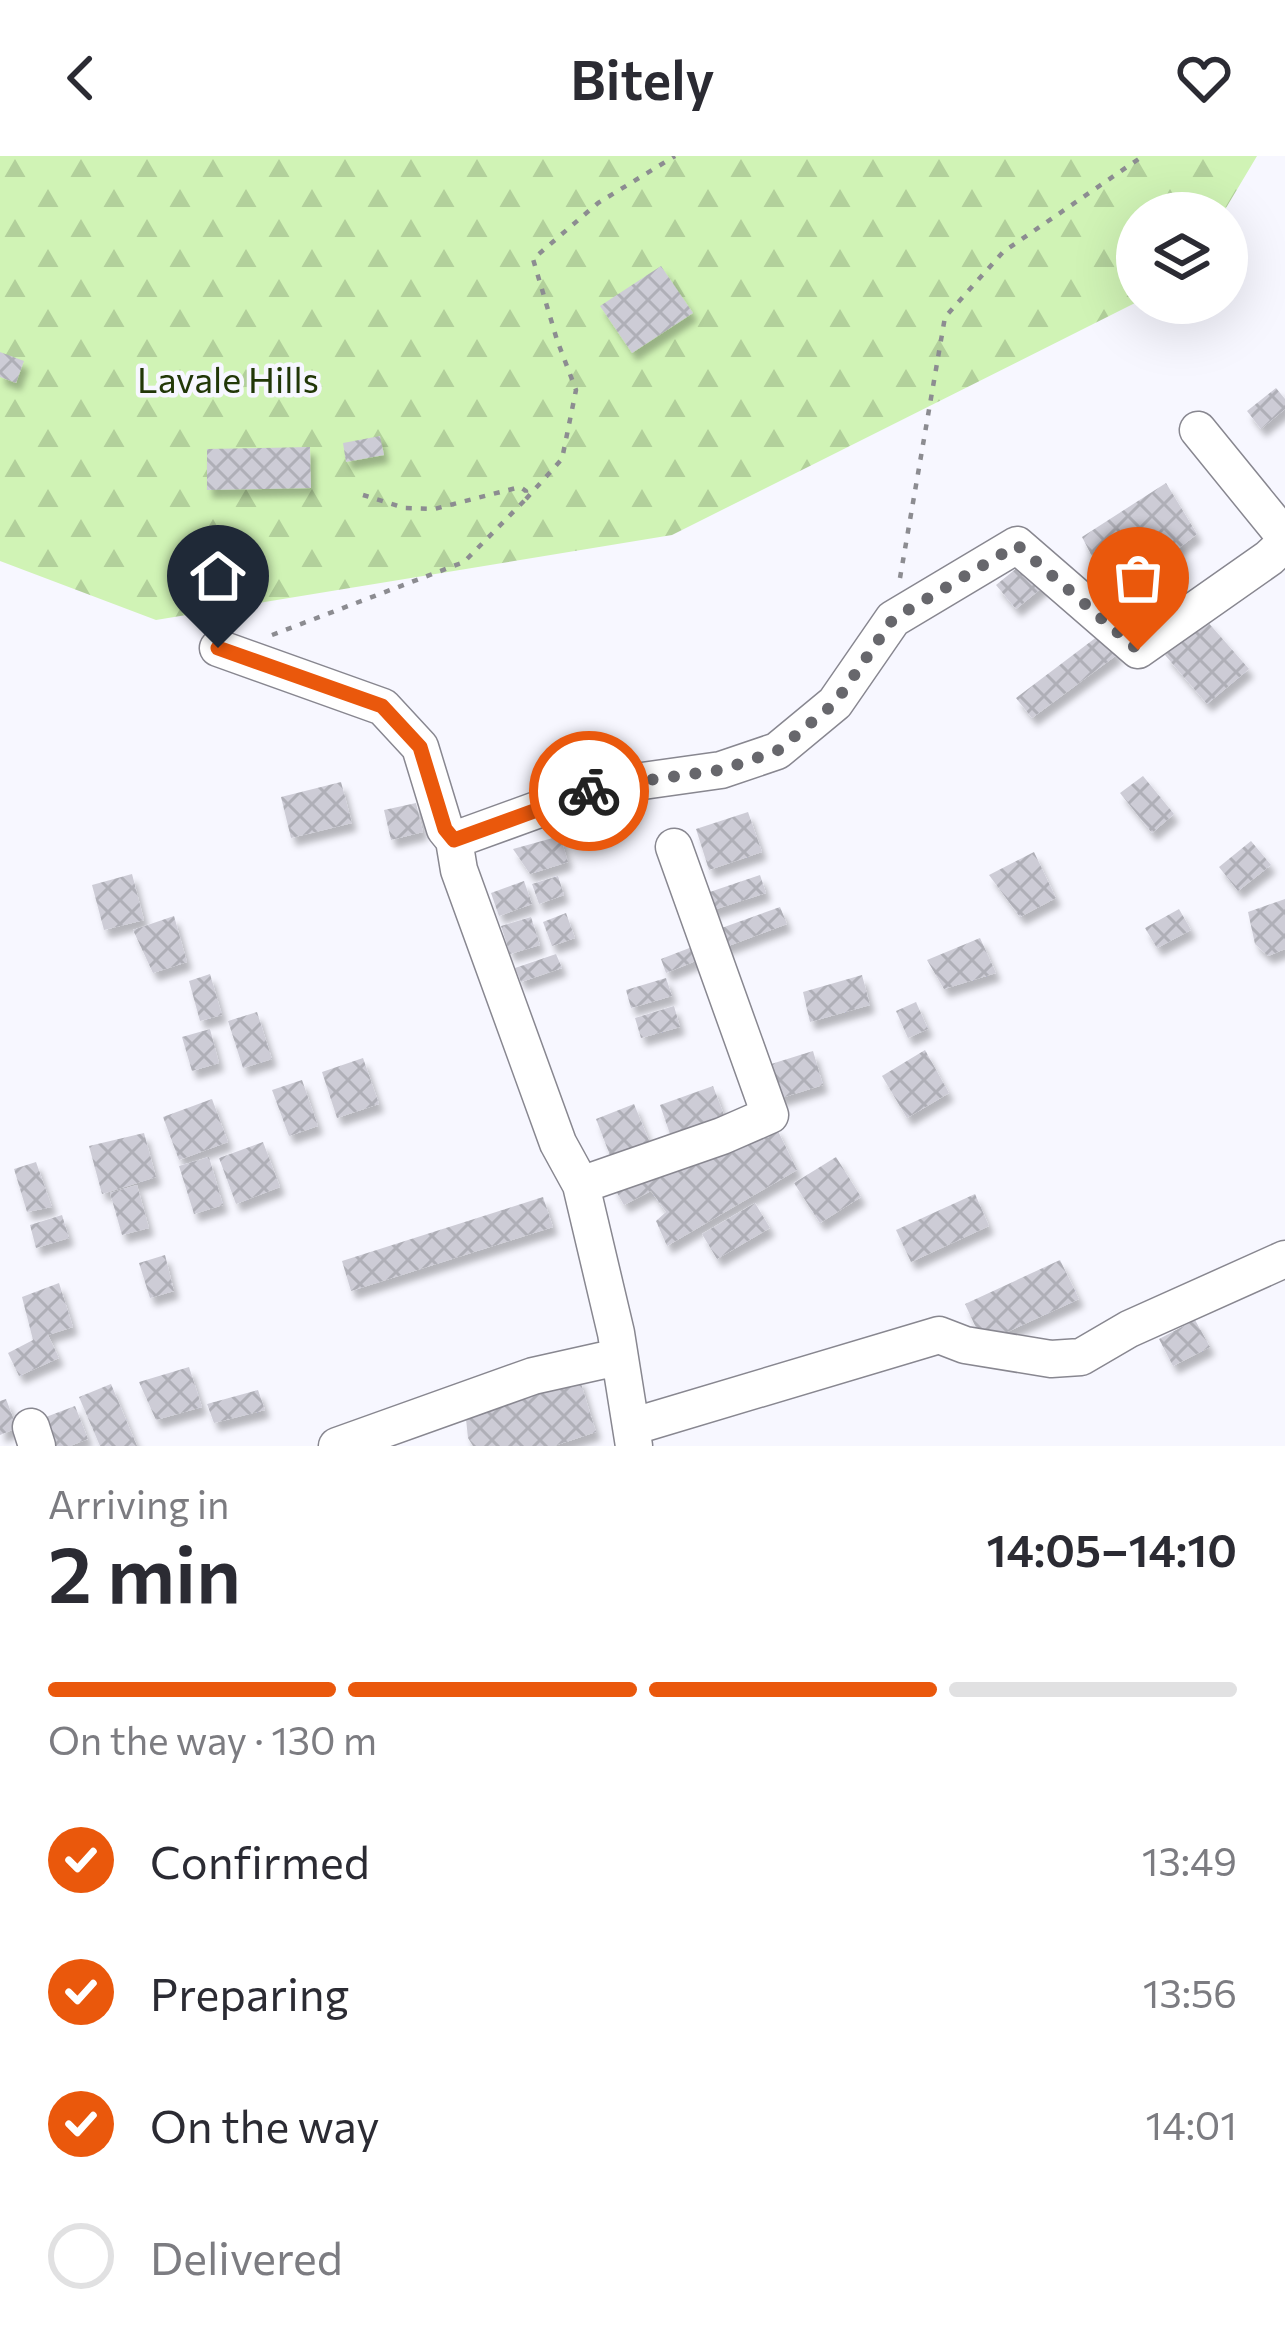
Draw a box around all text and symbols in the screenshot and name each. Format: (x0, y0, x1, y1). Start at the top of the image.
icon: back (48, 45, 114, 111)
text: Bitely (570, 45, 715, 111)
icon: heart (1171, 45, 1237, 111)
map controls (1116, 192, 1248, 324)
button: layers (1116, 192, 1248, 324)
park label: Lavale Hills (137, 356, 319, 400)
pin (167, 525, 269, 648)
pin (1087, 527, 1189, 650)
icon: home (185, 543, 251, 609)
icon: bag (1105, 545, 1171, 611)
courier (529, 731, 649, 851)
icon: bike (556, 758, 622, 824)
text: Arriving in (48, 1479, 229, 1527)
text: 14:05–14:10 (986, 1521, 1237, 1576)
text: 2 min (48, 1524, 241, 1619)
text: On the way · 130 m (48, 1715, 377, 1763)
icon: check (48, 1827, 114, 1893)
text: Confirmed (150, 1833, 370, 1888)
text: 13:49 (1142, 1836, 1237, 1884)
icon: check (48, 1959, 114, 2025)
text: Preparing (150, 1965, 349, 2020)
text: 13:56 (1143, 1968, 1237, 2016)
icon: check (48, 2091, 114, 2157)
text: On the way (150, 2097, 380, 2152)
text: 14:01 (1146, 2100, 1237, 2148)
text: Delivered (150, 2229, 343, 2284)

